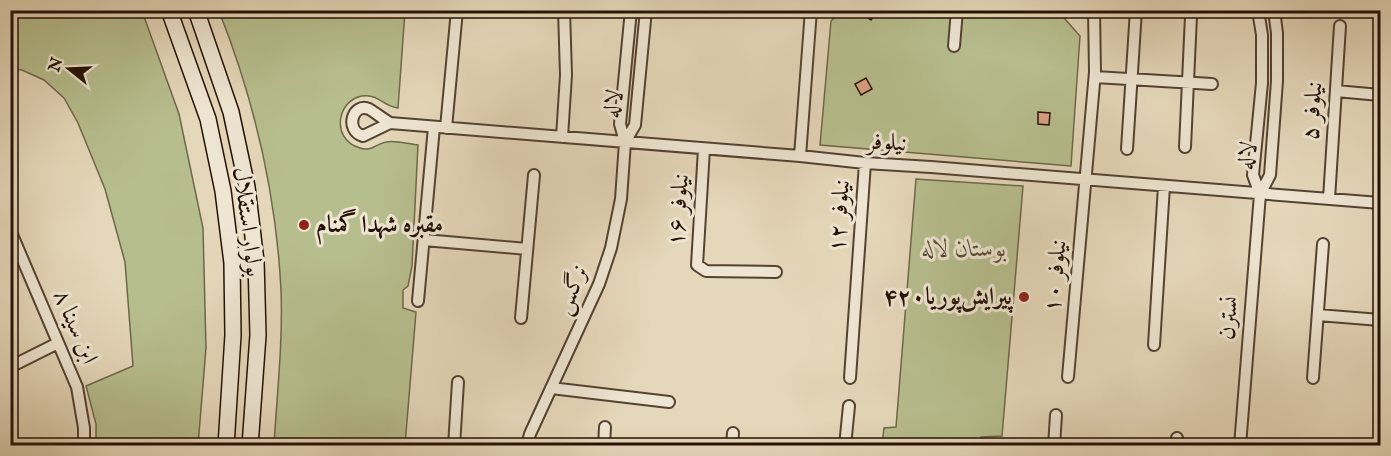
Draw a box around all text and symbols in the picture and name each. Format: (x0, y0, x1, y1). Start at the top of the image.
north arrow (39, 39, 99, 99)
text: N (45, 55, 68, 76)
street label: نیلوفر ۵ (1295, 81, 1331, 141)
street label: لاله (596, 87, 632, 121)
street label: نیلوفر (863, 126, 908, 160)
street label: لاله (1230, 140, 1266, 172)
street label: بولوار استقلال (225, 165, 269, 279)
street label: نیلوفر ۱۶ (661, 172, 697, 248)
street label: نیلوفر ۱۲ (822, 178, 858, 254)
place label: مقبره شهدا گمنام (316, 208, 443, 245)
marker: مقبره شهدا گمنام (297, 218, 311, 232)
park label: بوستان لاله (921, 234, 1007, 265)
street label: نیلوفر ۱۰ (1037, 238, 1075, 314)
street label: نرگس (548, 260, 596, 320)
place label: پیرایش‌پوریا۴۲۰ (883, 282, 1013, 314)
street label: ابن سینا ۸ (45, 285, 105, 369)
marker: پیرایش‌پوریا۴۲۰ (1017, 290, 1031, 304)
street label: نسترن (1212, 295, 1246, 341)

